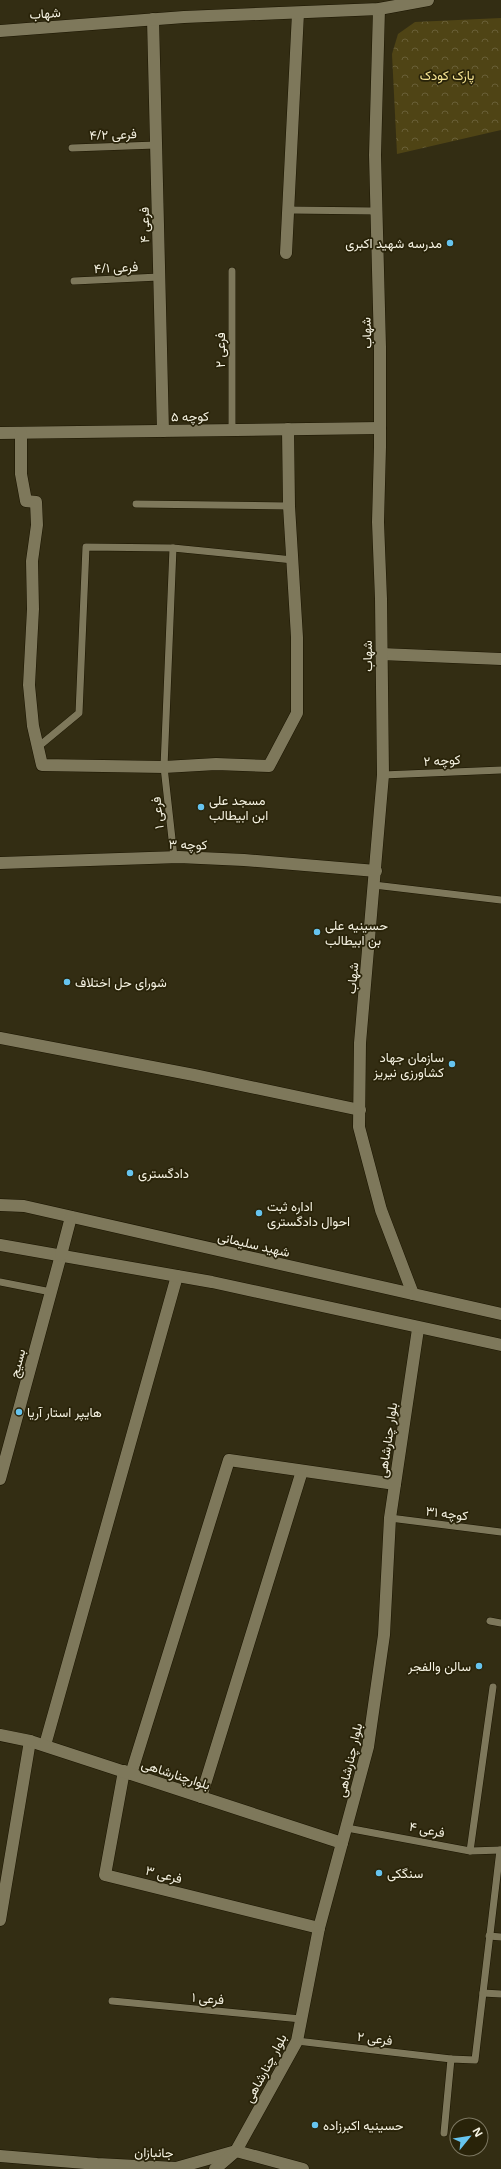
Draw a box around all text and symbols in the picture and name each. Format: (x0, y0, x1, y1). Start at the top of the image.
street label: شهاب (29, 3, 61, 23)
park label: پارک کودک (420, 66, 474, 85)
street label: فرعی ۴/۲ (89, 124, 137, 144)
street label: فرعی ۴ (135, 207, 153, 243)
place label: مدرسه شهید اکبری (345, 234, 442, 252)
marker: مدرسه شهید اکبری (445, 238, 455, 248)
street label: فرعی ۴/۱ (93, 257, 139, 277)
street label: شهاب (356, 317, 376, 349)
street label: فرعی ۲ (211, 332, 229, 368)
street label: کوچه ۵ (171, 407, 209, 426)
street label: شهاب (358, 640, 376, 672)
street label: کوچه ۲ (423, 750, 461, 771)
place label: مسجد علی ابن ابیطالب (209, 791, 268, 824)
street label: فرعی ۱ (146, 796, 168, 830)
marker: مسجد علی ابن ابیطالب (196, 802, 206, 812)
street label: کوچه ۳ (168, 835, 208, 854)
place label: حسینیه علی بن ابیطالب (325, 916, 388, 949)
marker: حسینیه علی بن ابیطالب (312, 927, 322, 937)
street label: شهاب (342, 962, 362, 994)
place label: شورای حل اختلاف (75, 973, 167, 991)
marker: شورای حل اختلاف (62, 977, 72, 987)
place label: سازمان جهاد کشاورزی نیریز (372, 1048, 444, 1081)
marker: سازمان جهاد کشاورزی نیریز (447, 1059, 457, 1069)
place label: دادگستری (138, 1164, 189, 1182)
marker: دادگستری (125, 1168, 135, 1178)
place label: اداره ثبت احوال دادگستری (267, 1197, 350, 1230)
marker: اداره ثبت احوال دادگستری (254, 1208, 264, 1218)
street label: شهید سلیمانی (216, 1227, 292, 1261)
street label: بسیج (5, 1346, 30, 1380)
street label: بلوار چنارشاهی (373, 1401, 402, 1479)
place label: هایپر استار آریا (27, 1403, 102, 1422)
marker: هایپر استار آریا (14, 1407, 24, 1417)
street label: کوچه ۳۱ (425, 1501, 470, 1526)
place label: سالن والفجر (407, 1657, 471, 1675)
marker: سالن والفجر (474, 1661, 484, 1671)
street label: بلوار چنارشاهی (332, 1721, 367, 1799)
street label: بلوارچنارشاهی (139, 1754, 213, 1795)
street label: فرعی ۴ (408, 1817, 446, 1841)
street label: فرعی ۳ (144, 1861, 184, 1887)
place label: سنگکی (387, 1864, 423, 1882)
marker: سنگکی (374, 1868, 384, 1878)
street label: فرعی ۱ (191, 1988, 225, 2008)
street label: فرعی ۲ (356, 2027, 394, 2049)
street label: بلوار چنارشاهی (239, 2030, 292, 2106)
place label: حسینیه اکبرزاده (323, 2116, 404, 2134)
north arrow (449, 2117, 489, 2157)
marker: حسینیه اکبرزاده (310, 2120, 320, 2130)
text: N (469, 2124, 487, 2139)
street label: جانبازان (134, 2143, 174, 2161)

